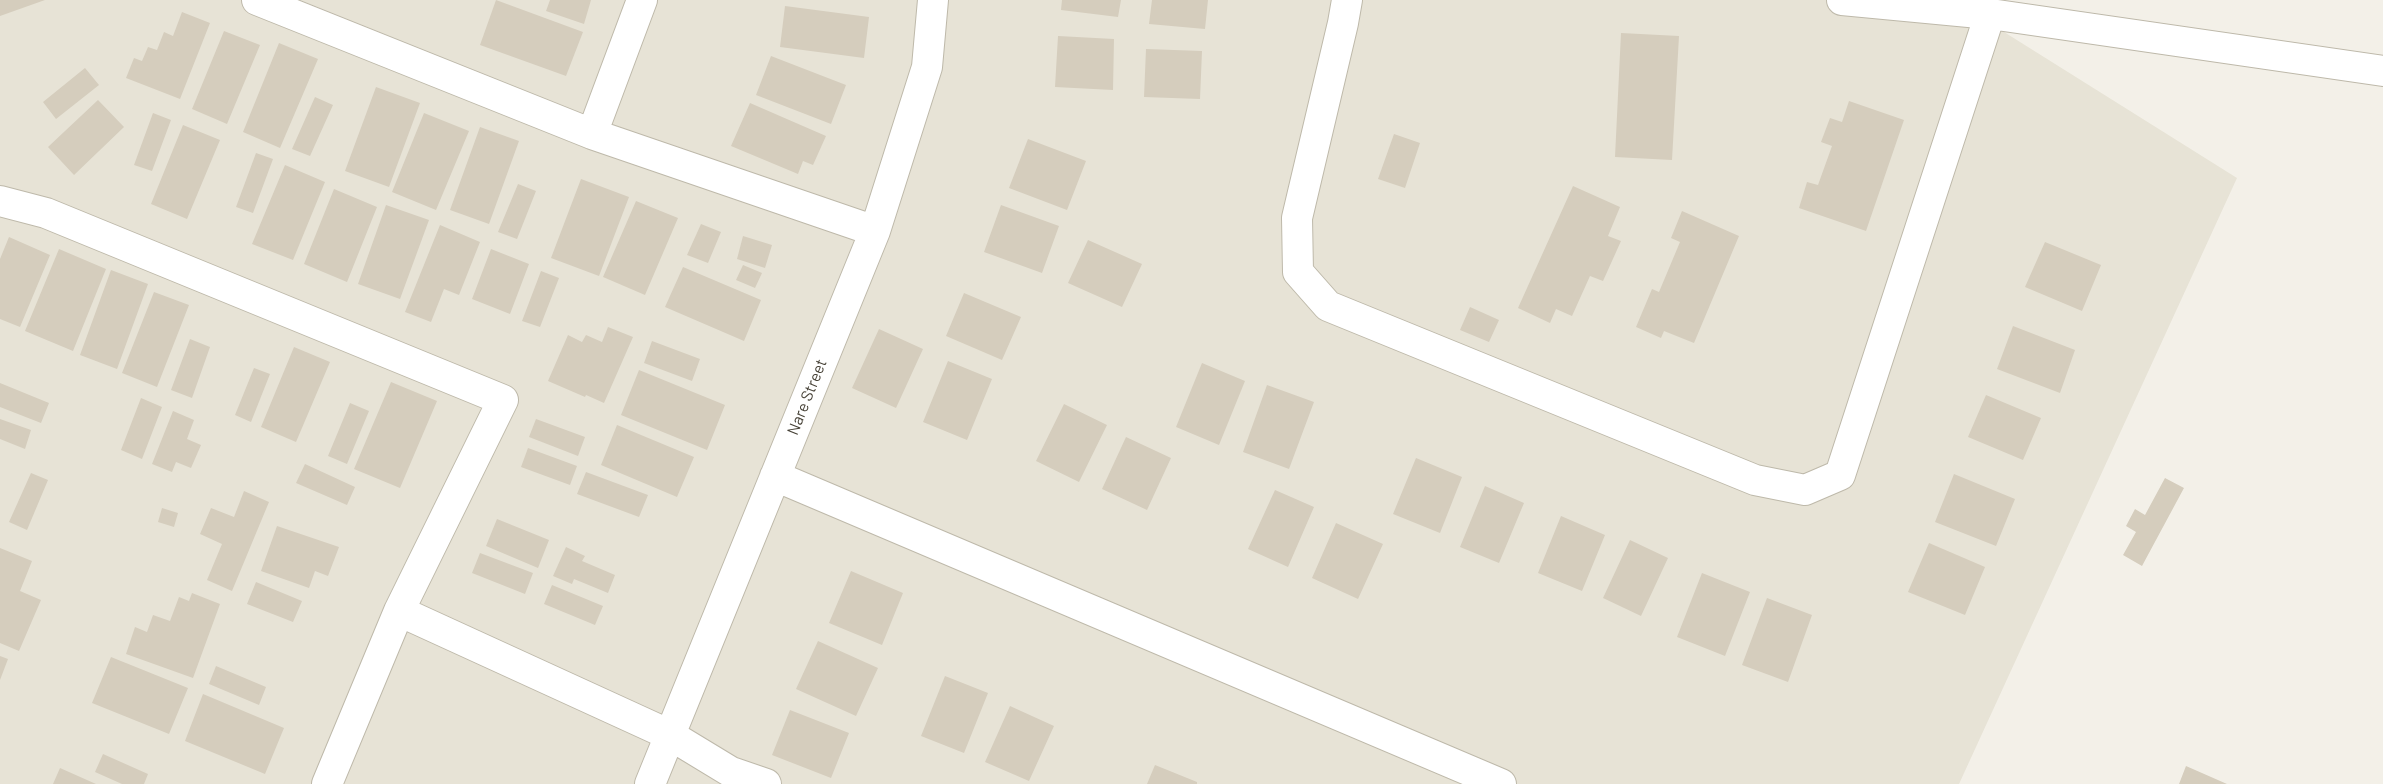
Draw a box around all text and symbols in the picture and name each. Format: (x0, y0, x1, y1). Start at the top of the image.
street label: Nare Street (783, 356, 831, 438)

